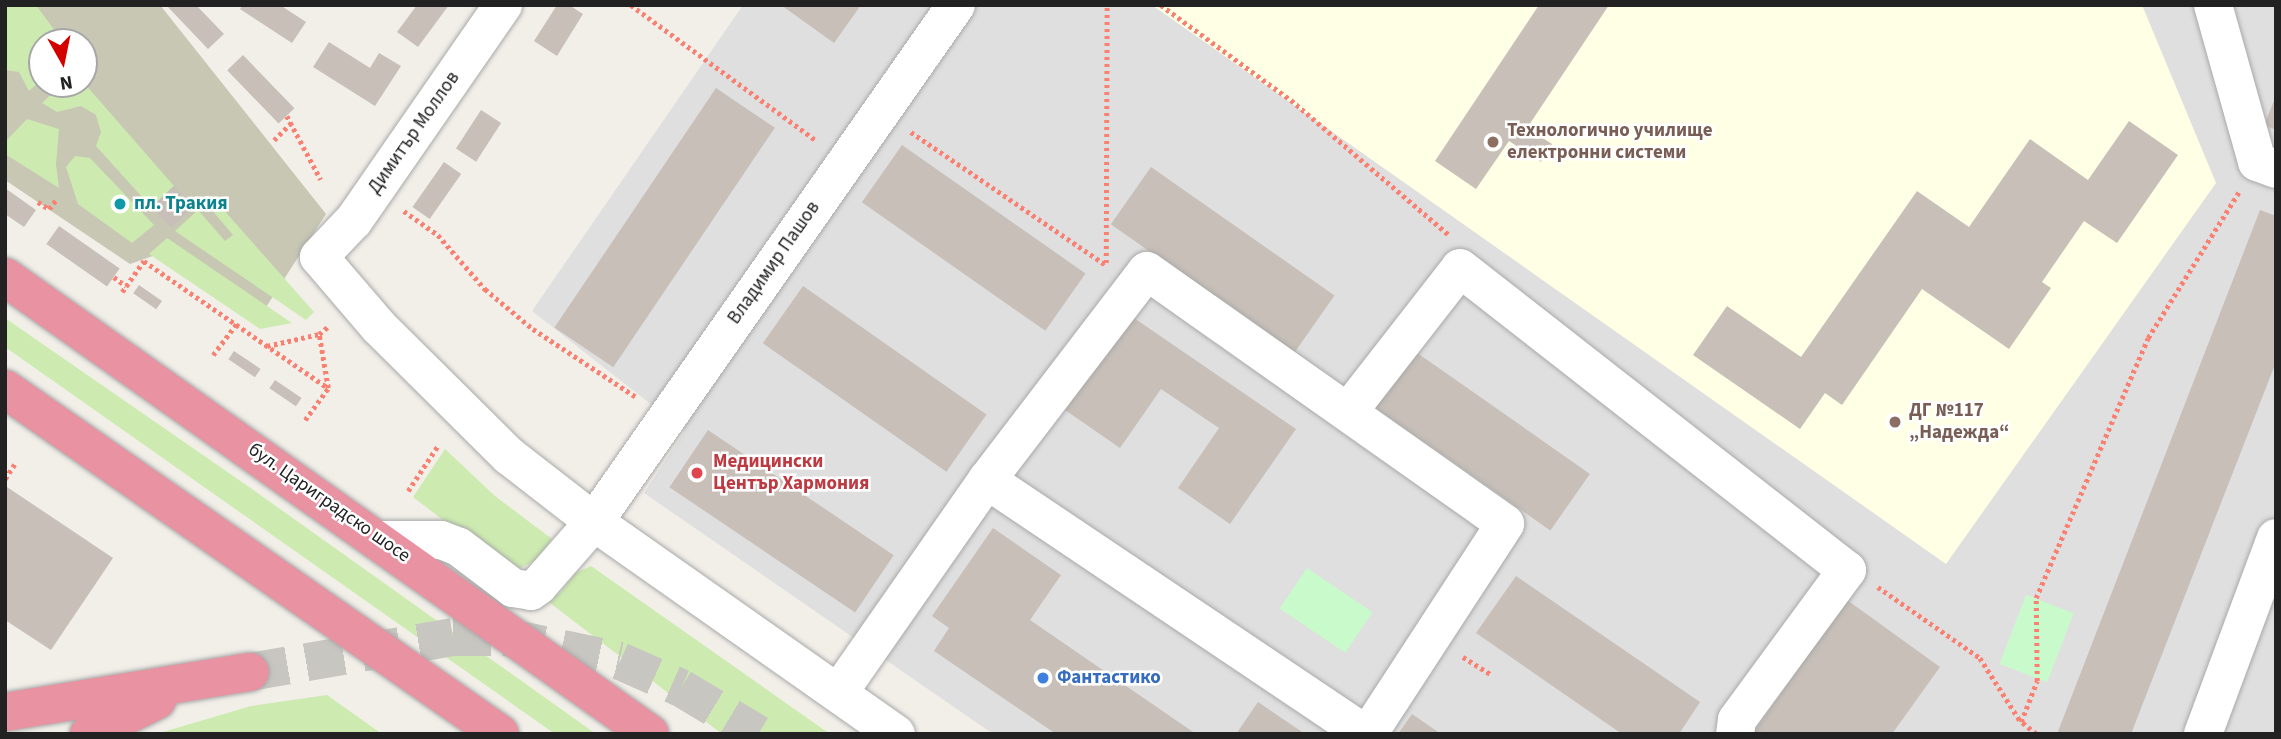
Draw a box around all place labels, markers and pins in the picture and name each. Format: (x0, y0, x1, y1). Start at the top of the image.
place label: Технологично училище електронни системи (1507, 120, 1713, 164)
marker: Технологично училище електронни системи (1485, 134, 1501, 150)
place label: пл. Тракия (134, 193, 228, 215)
marker: пл. Тракия (112, 196, 128, 212)
place label: ДГ №117 „Надежда“ (1909, 400, 2009, 444)
marker: ДГ №117 „Надежда“ (1887, 414, 1903, 430)
place label: Медицински Център Хармония (713, 451, 869, 495)
marker: Медицински Център Хармония (687, 463, 707, 483)
place label: Фантастико (1057, 667, 1161, 689)
marker: Фантастико (1035, 670, 1051, 686)

